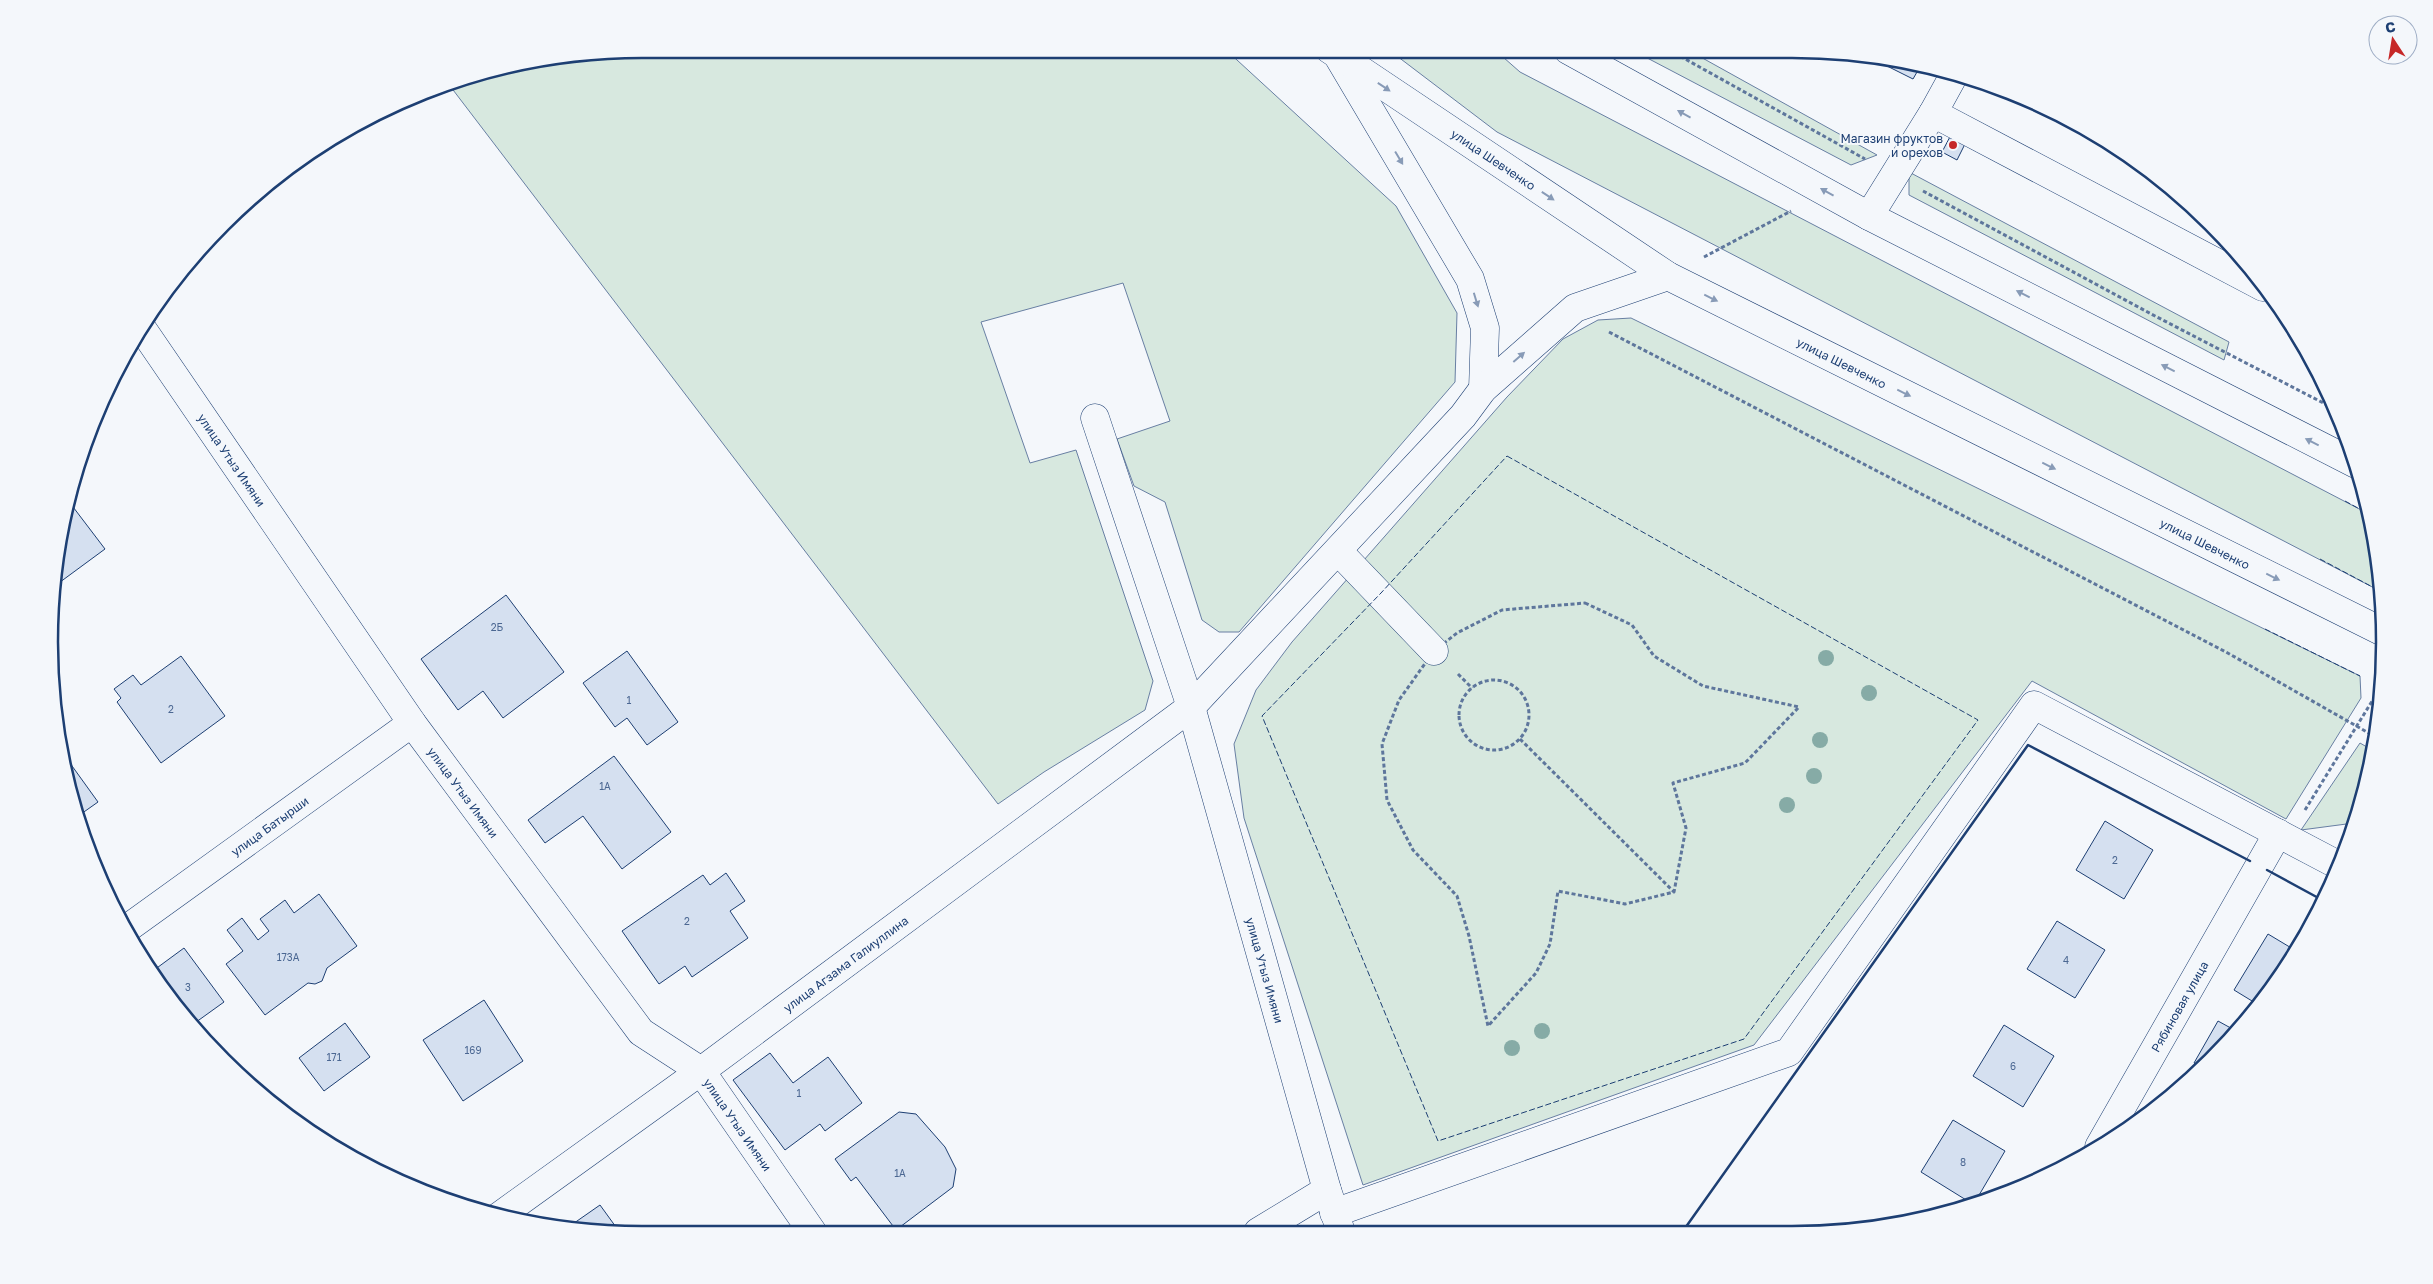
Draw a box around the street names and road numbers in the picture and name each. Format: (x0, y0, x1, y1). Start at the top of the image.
street label: улица Шевченко (1448, 126, 1539, 193)
street label: улица Шевченко (1794, 334, 1889, 391)
street label: улица Утыз Имяни (195, 411, 269, 509)
street label: улица Шевченко (2158, 515, 2253, 572)
street label: улица Утыз Имяни (425, 744, 502, 841)
street label: улица Батырши (228, 793, 311, 859)
street label: улица Агзама Галиуллина (780, 912, 911, 1015)
street label: улица Утыз Имяни (1243, 916, 1287, 1025)
street label: Рябиновая улица (2147, 958, 2211, 1054)
street label: улица Утыз Имяни (701, 1075, 775, 1174)

